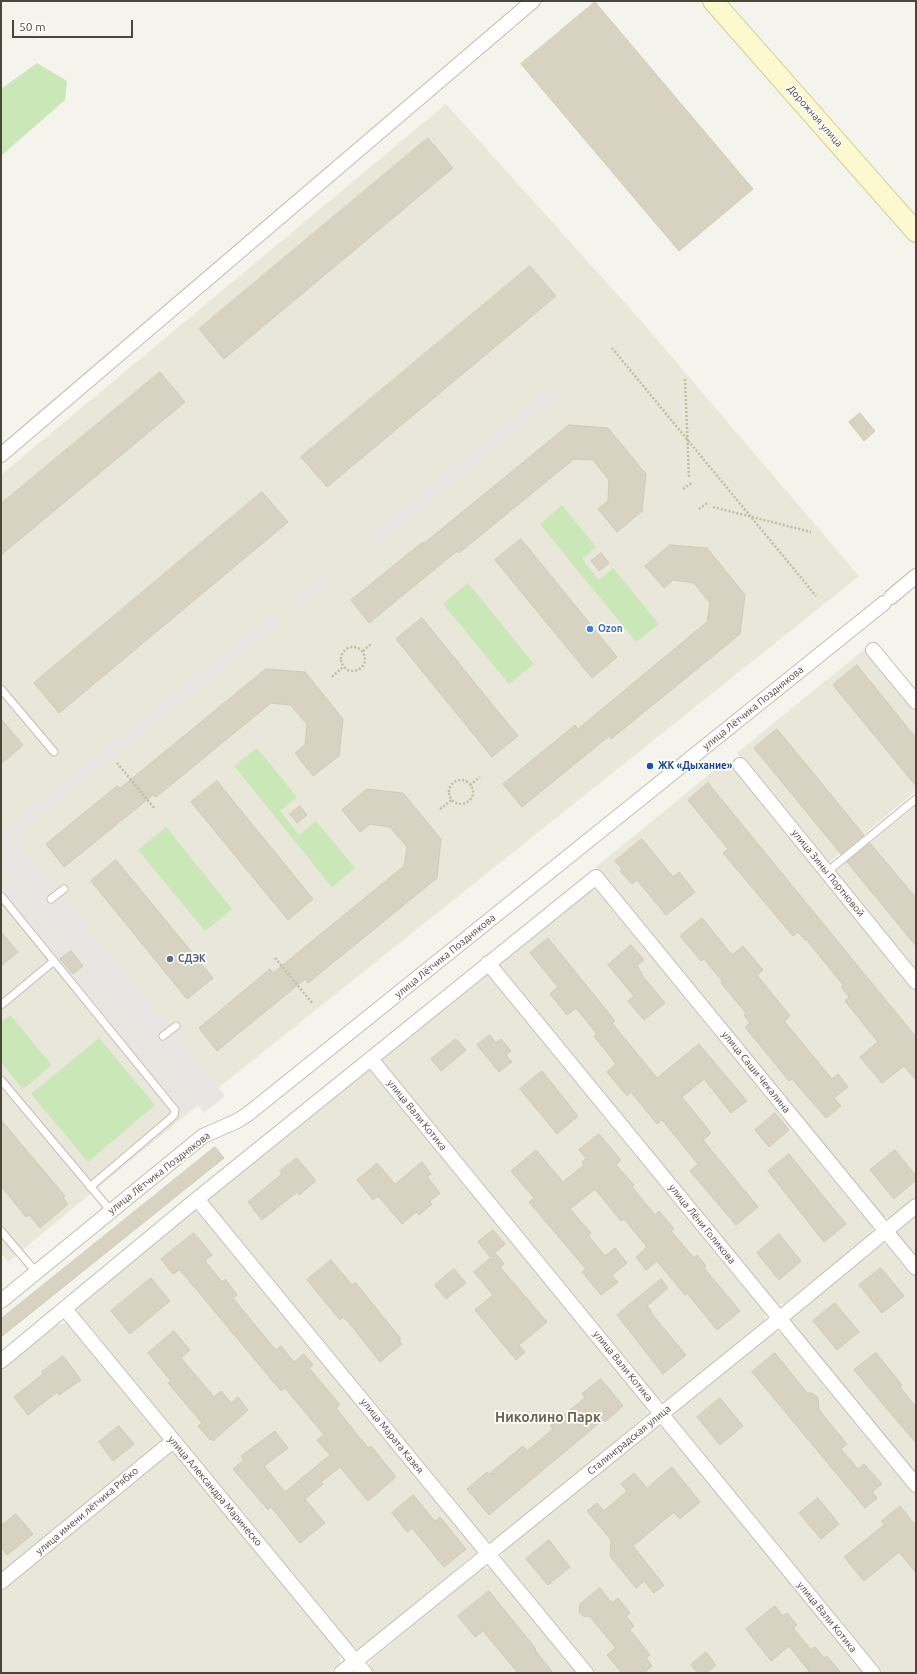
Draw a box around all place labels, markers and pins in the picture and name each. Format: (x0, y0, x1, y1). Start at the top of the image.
place label: Ozon (598, 623, 623, 635)
marker: Ozon (585, 624, 595, 634)
place label: ЖК «Дыхание» (658, 760, 732, 772)
marker: ЖК «Дыхание» (645, 761, 655, 771)
place label: СДЭК (178, 953, 206, 965)
marker: СДЭК (165, 954, 175, 964)

